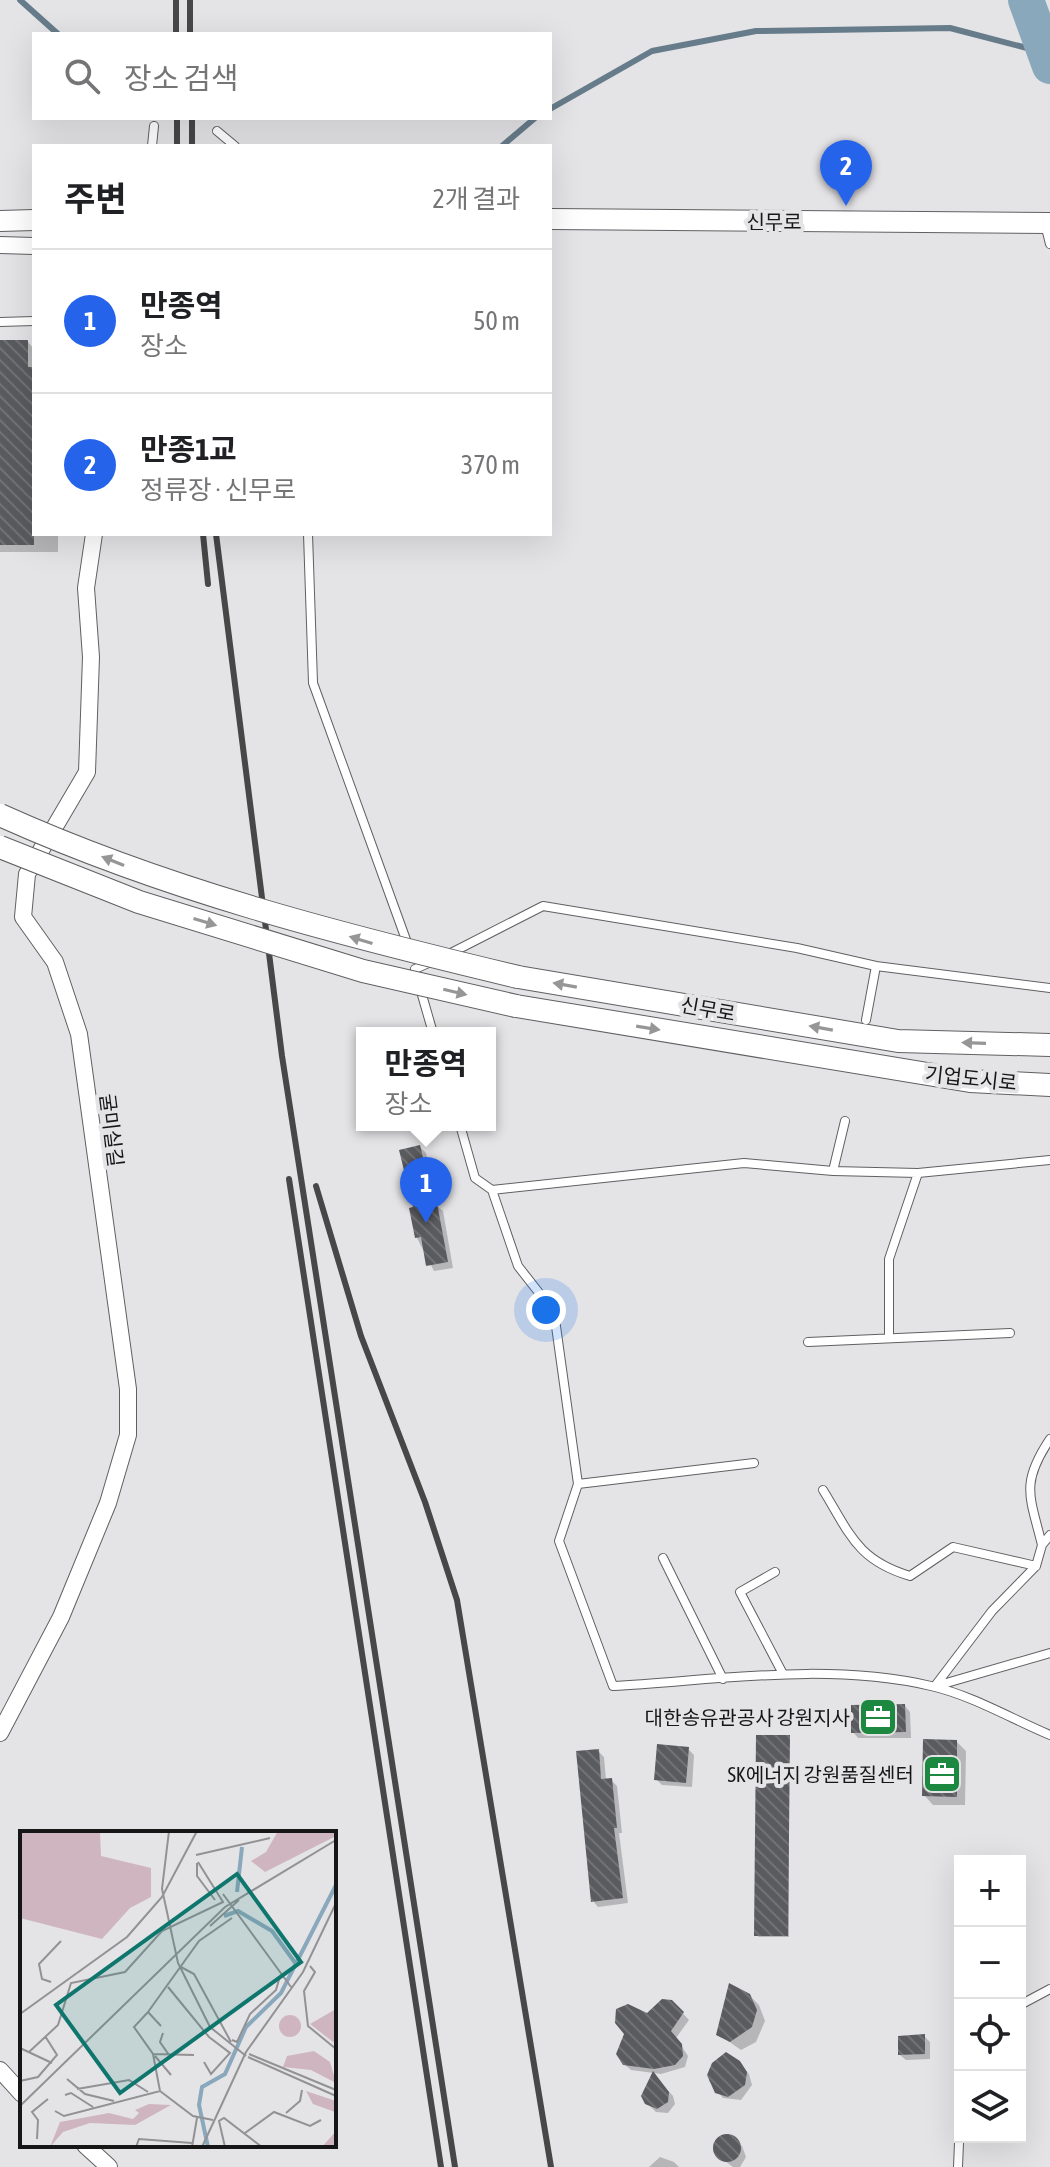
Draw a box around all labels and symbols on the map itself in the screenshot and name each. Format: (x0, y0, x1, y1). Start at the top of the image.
pin: 2 (820, 140, 872, 206)
street label: 신무로 (746, 210, 802, 233)
one-way arrow (101, 854, 125, 867)
one-way arrow (193, 917, 217, 929)
one-way arrow (348, 933, 372, 946)
one-way arrow (552, 978, 577, 990)
one-way arrow (442, 986, 467, 999)
street label: 신무로 (679, 993, 737, 1025)
one-way arrow (808, 1021, 833, 1034)
one-way arrow (636, 1022, 661, 1035)
one-way arrow (961, 1037, 986, 1050)
street label: 기업도시로 (924, 1062, 1018, 1094)
street label: 굴미실길 (96, 1092, 128, 1168)
pin: 1 (400, 1157, 452, 1223)
your location (526, 1290, 566, 1330)
office icon: 대한송유관공사 강원지사 (857, 1696, 899, 1738)
place label: 대한송유관공사 강원지사 (645, 1706, 850, 1729)
office icon: SK에너지 강원품질센터 (921, 1753, 963, 1795)
place label: SK에너지 강원품질센터 (727, 1763, 914, 1786)
inset map (20, 1831, 336, 2147)

